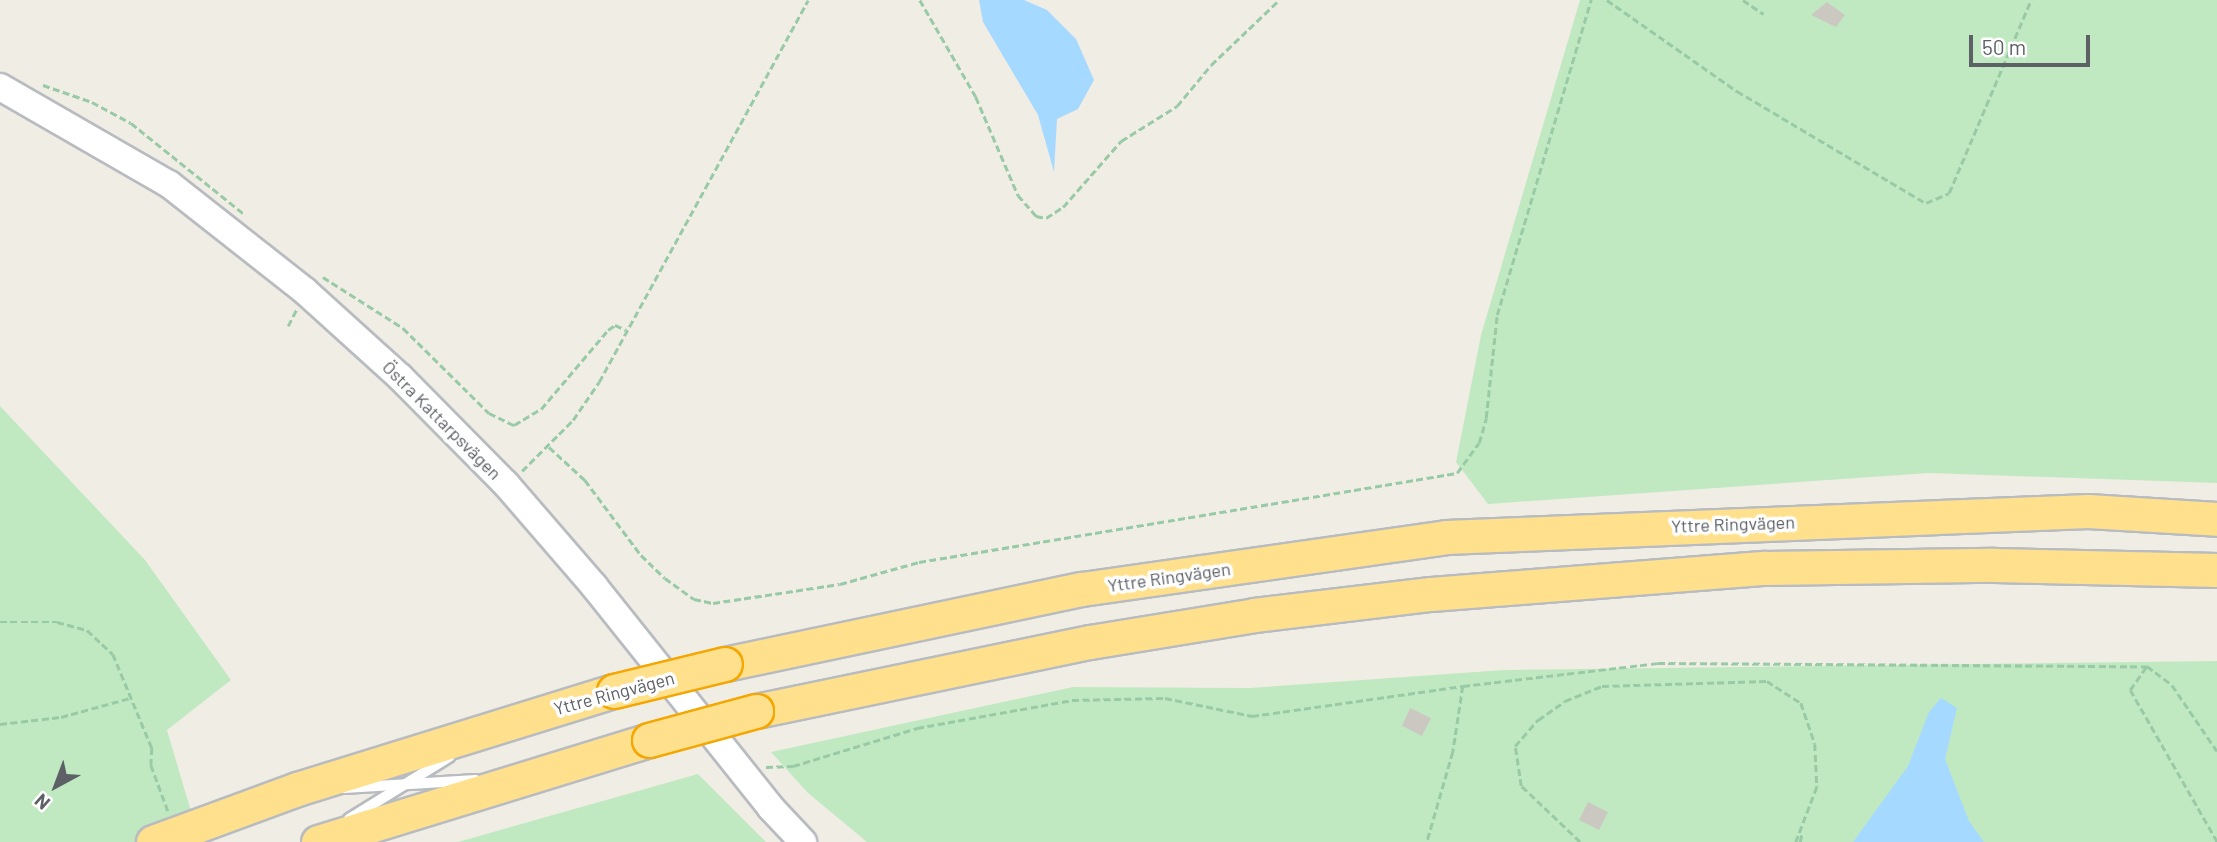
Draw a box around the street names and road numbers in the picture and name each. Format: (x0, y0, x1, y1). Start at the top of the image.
street label: Östra Kattarpsvägen (378, 356, 506, 484)
street label: Yttre Ringvägen (1671, 511, 1795, 537)
street label: Yttre Ringvägen (1106, 558, 1232, 596)
street label: Yttre Ringvägen (551, 667, 677, 719)

